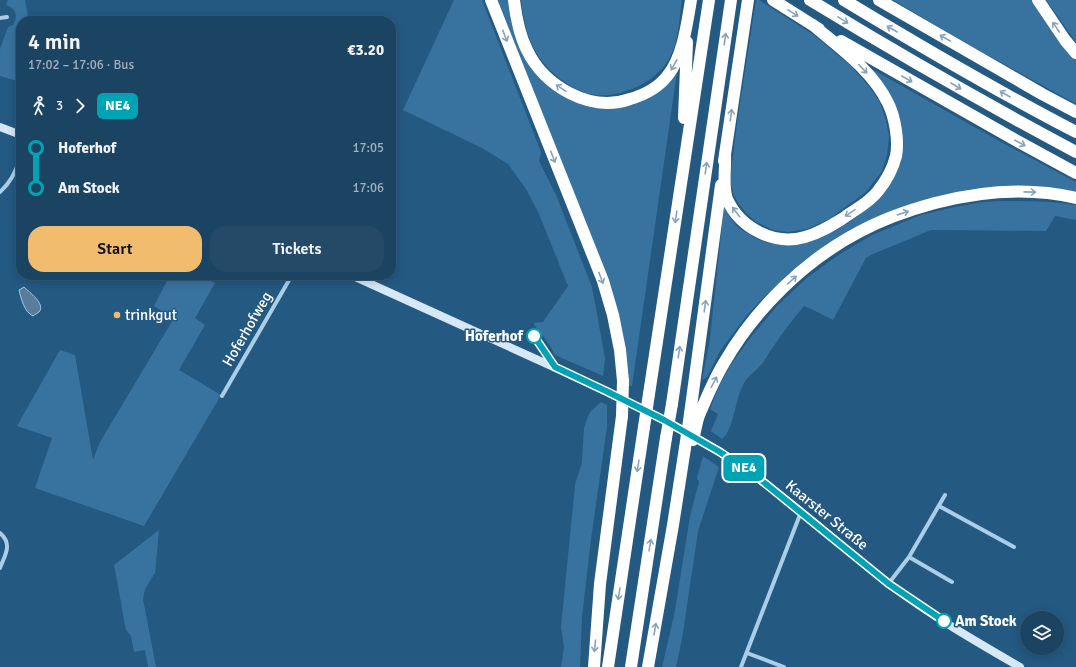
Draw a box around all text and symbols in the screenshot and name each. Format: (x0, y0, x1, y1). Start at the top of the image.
one-way arrow (787, 9, 799, 17)
one-way arrow (837, 17, 849, 25)
one-way arrow (1052, 22, 1060, 33)
one-way arrow (886, 25, 898, 33)
text: 4 min (28, 28, 81, 55)
one-way arrow (502, 30, 510, 42)
one-way arrow (721, 33, 729, 46)
one-way arrow (939, 34, 951, 42)
text: €3.20 (347, 41, 384, 59)
text: 17:02 – 17:06 · Bus (28, 57, 134, 73)
one-way arrow (669, 59, 677, 71)
one-way arrow (858, 64, 868, 74)
one-way arrow (901, 76, 913, 83)
one-way arrow (950, 82, 962, 90)
one-way arrow (555, 84, 566, 92)
one-way arrow (999, 89, 1011, 97)
icon: walk (28, 95, 50, 117)
icon: forward (69, 95, 91, 117)
text: NE4 (105, 97, 130, 114)
text: 3 (56, 98, 63, 114)
one-way arrow (727, 109, 735, 122)
text: Hoferhof (58, 139, 116, 157)
text: 17:05 (352, 140, 384, 156)
one-way arrow (1014, 140, 1026, 148)
one-way arrow (549, 151, 557, 163)
one-way arrow (702, 162, 710, 175)
text: Am Stock (58, 179, 120, 197)
text: 17:06 (352, 180, 384, 196)
one-way arrow (1023, 188, 1036, 196)
one-way arrow (732, 207, 740, 218)
one-way arrow (845, 209, 856, 217)
one-way arrow (896, 209, 908, 217)
one-way arrow (672, 211, 680, 224)
button: Start (28, 226, 202, 272)
button: Tickets (210, 226, 384, 272)
one-way arrow (598, 271, 606, 283)
one-way arrow (787, 275, 797, 284)
street label: Hoferhofweg (218, 288, 276, 370)
one-way arrow (701, 300, 708, 313)
place label: trinkgut (125, 306, 177, 324)
marker: trinkgut (112, 310, 122, 320)
place label: Hoferhof (465, 327, 525, 345)
marker: Hoferhof (526, 328, 542, 344)
one-way arrow (675, 346, 683, 359)
one-way arrow (710, 377, 718, 389)
line badge: NE4 (721, 455, 767, 481)
one-way arrow (634, 459, 642, 472)
text: NE4 (731, 459, 757, 476)
street label: Kaarster Straße (782, 476, 872, 554)
one-way arrow (646, 539, 654, 552)
one-way arrow (615, 587, 623, 600)
map controls (1020, 611, 1064, 655)
button: layers (1020, 611, 1064, 655)
place label: Am Stock (955, 612, 1017, 630)
marker: Am Stock (936, 613, 952, 629)
one-way arrow (651, 622, 659, 635)
one-way arrow (592, 639, 599, 652)

